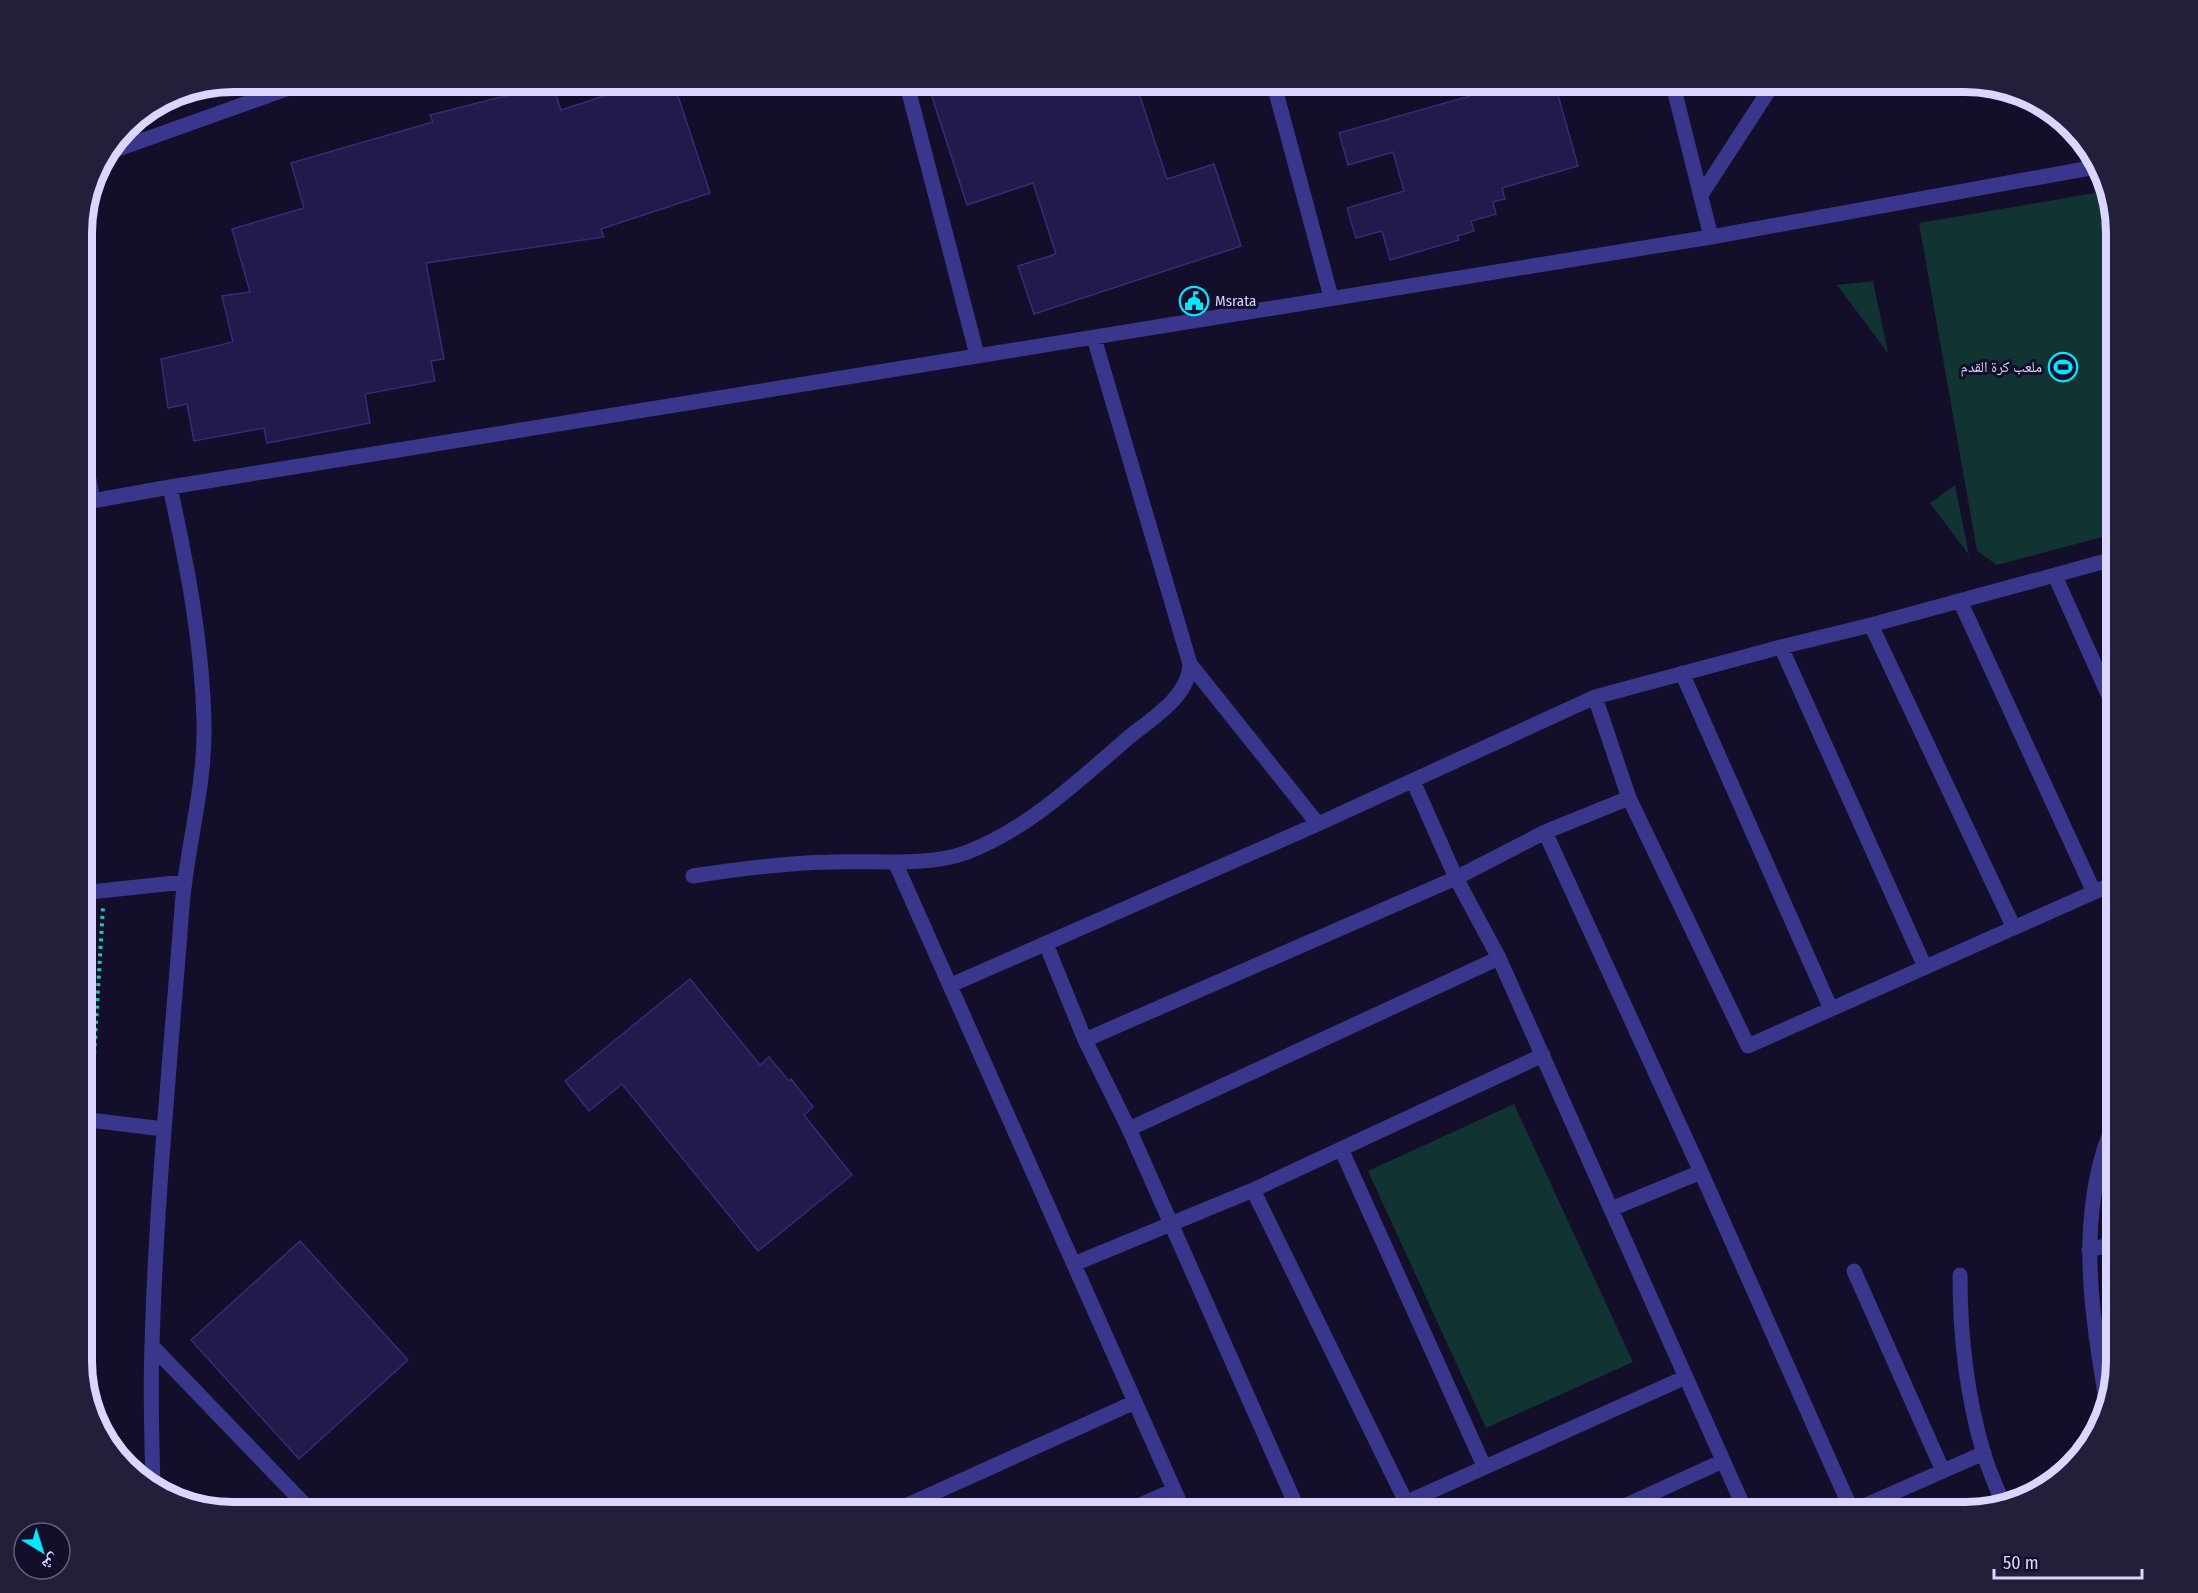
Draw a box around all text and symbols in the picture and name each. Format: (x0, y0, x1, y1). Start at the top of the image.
public building icon: Msrata (1178, 285, 1210, 317)
place label: Msrata (1215, 292, 1256, 310)
sports icon: ملعب كرة القدم (2047, 351, 2079, 383)
place label: ملعب كرة القدم (1961, 358, 2042, 377)
north arrow (12, 1521, 72, 1581)
scale bar (1994, 1542, 2142, 1580)
text: ش (38, 1550, 63, 1575)
text: 50 m (2003, 1552, 2039, 1574)

